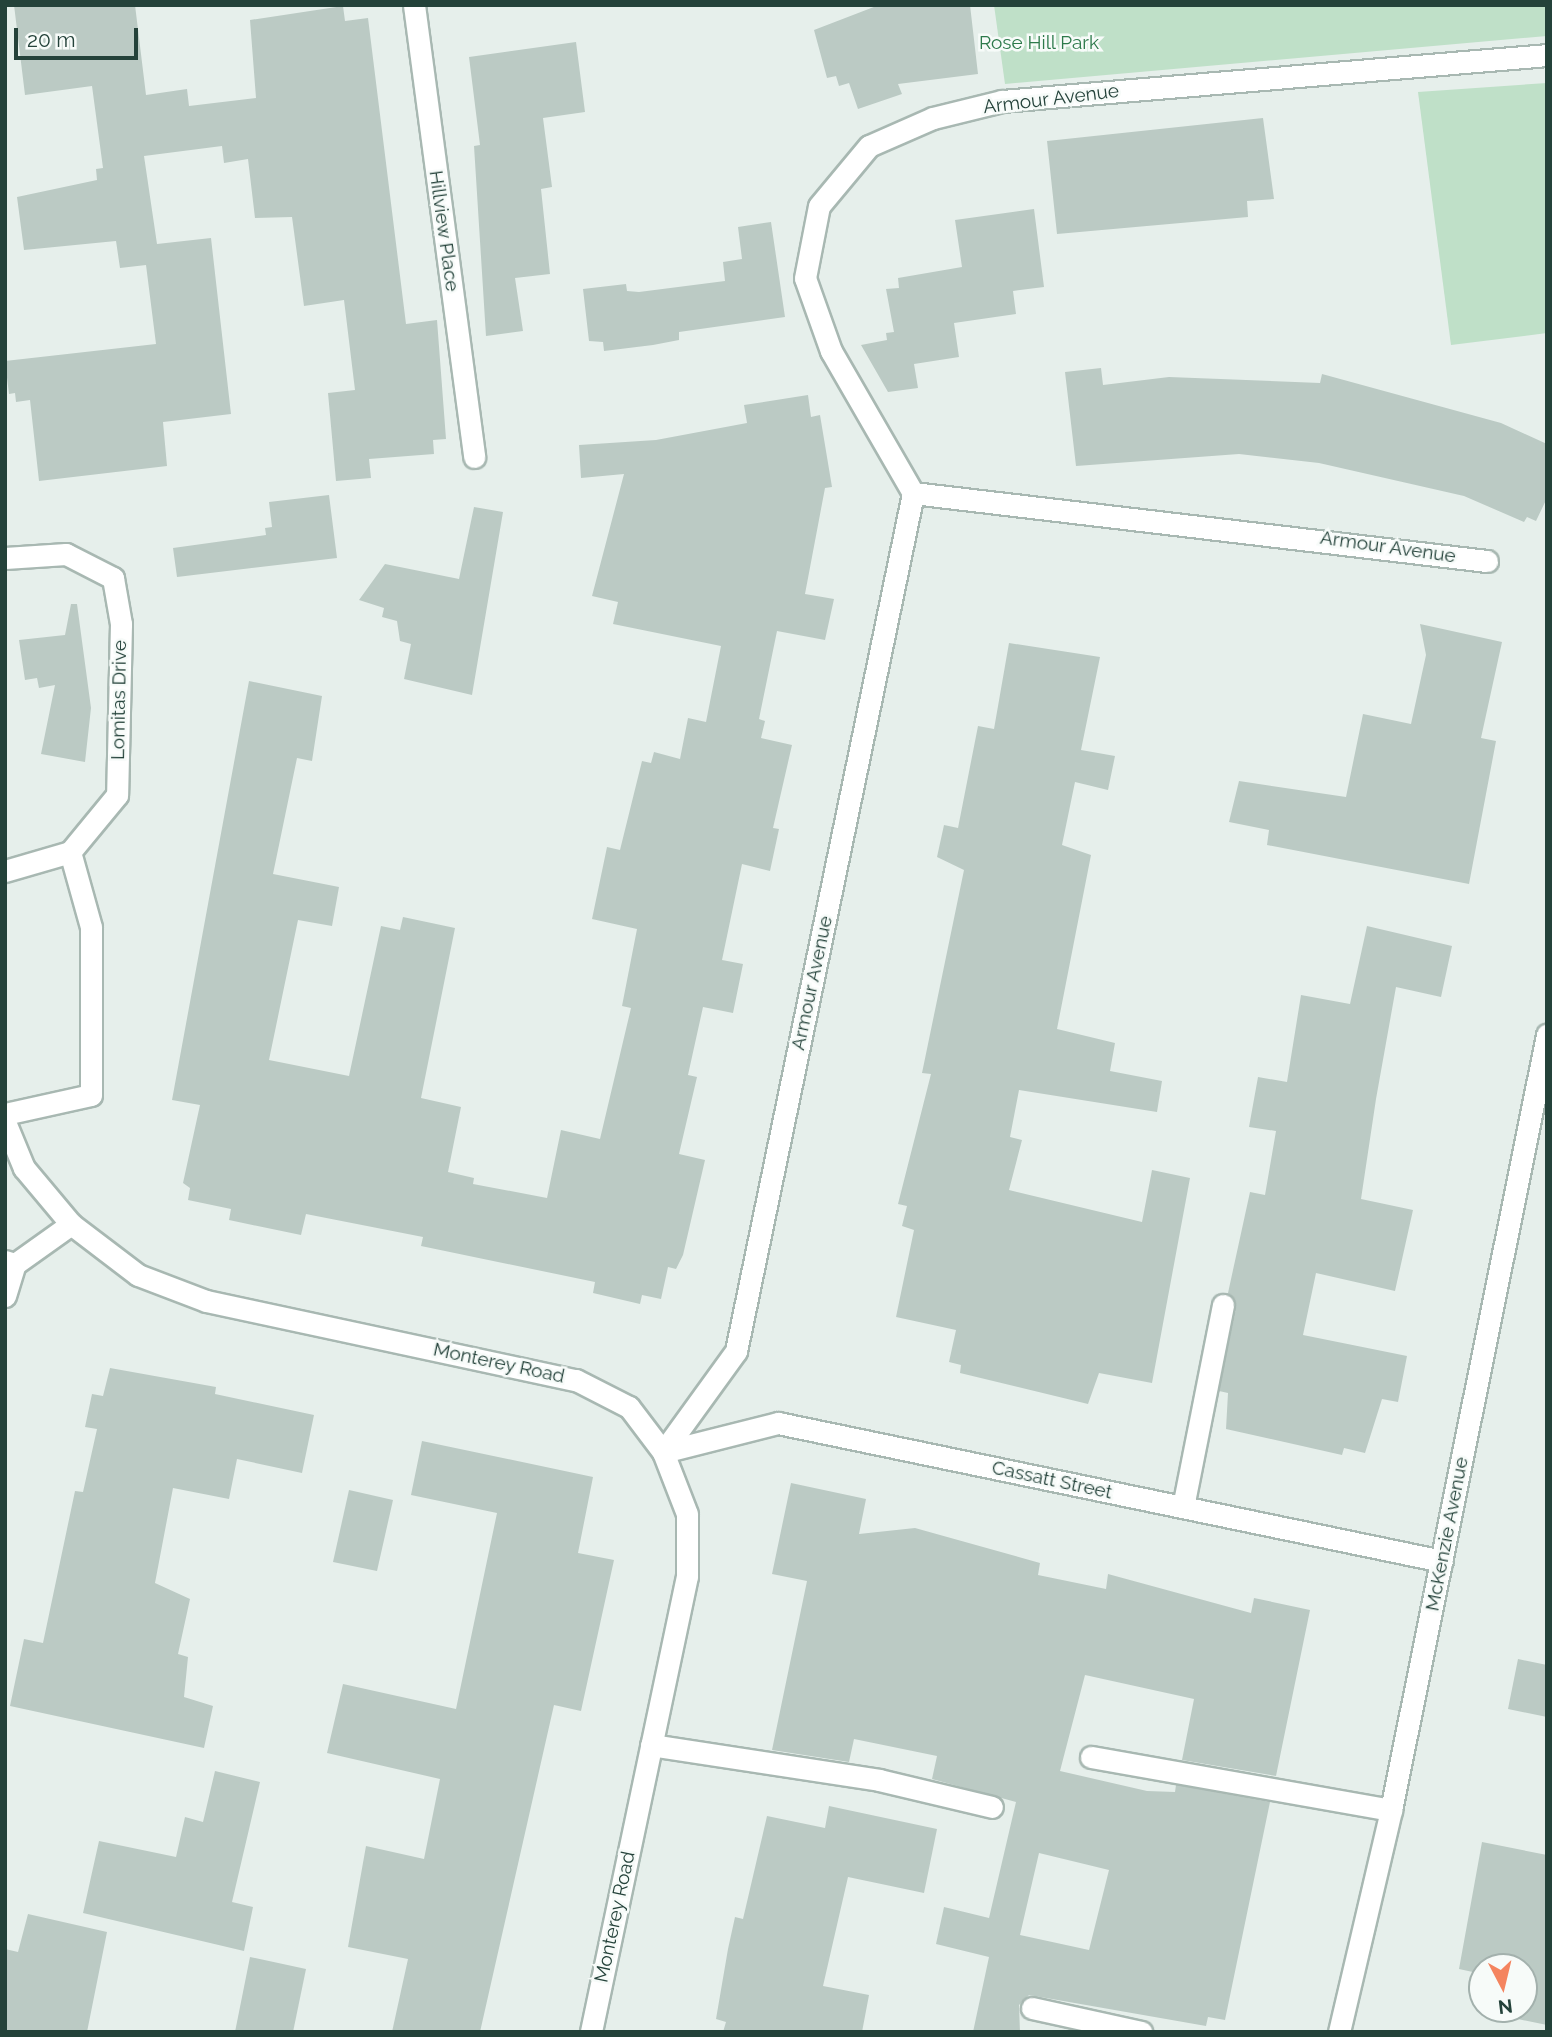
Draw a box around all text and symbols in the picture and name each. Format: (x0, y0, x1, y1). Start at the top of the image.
scale bar (18, 14, 142, 58)
text: 20 m (27, 27, 75, 52)
park label: Rose Hill Park (979, 32, 1099, 54)
street label: Armour Avenue (981, 79, 1121, 119)
street label: Hillview Place (424, 169, 464, 293)
street label: Armour Avenue (1318, 526, 1458, 568)
street label: Lomitas Drive (107, 640, 131, 760)
street label: Armour Avenue (787, 913, 837, 1053)
street label: Monterey Road (431, 1338, 567, 1388)
street label: McKenzie Avenue (1421, 1455, 1473, 1613)
street label: Cassatt Street (990, 1456, 1114, 1504)
street label: Monterey Road (590, 1849, 640, 1985)
north arrow (1468, 1953, 1538, 2023)
text: N (1497, 1995, 1514, 2019)

